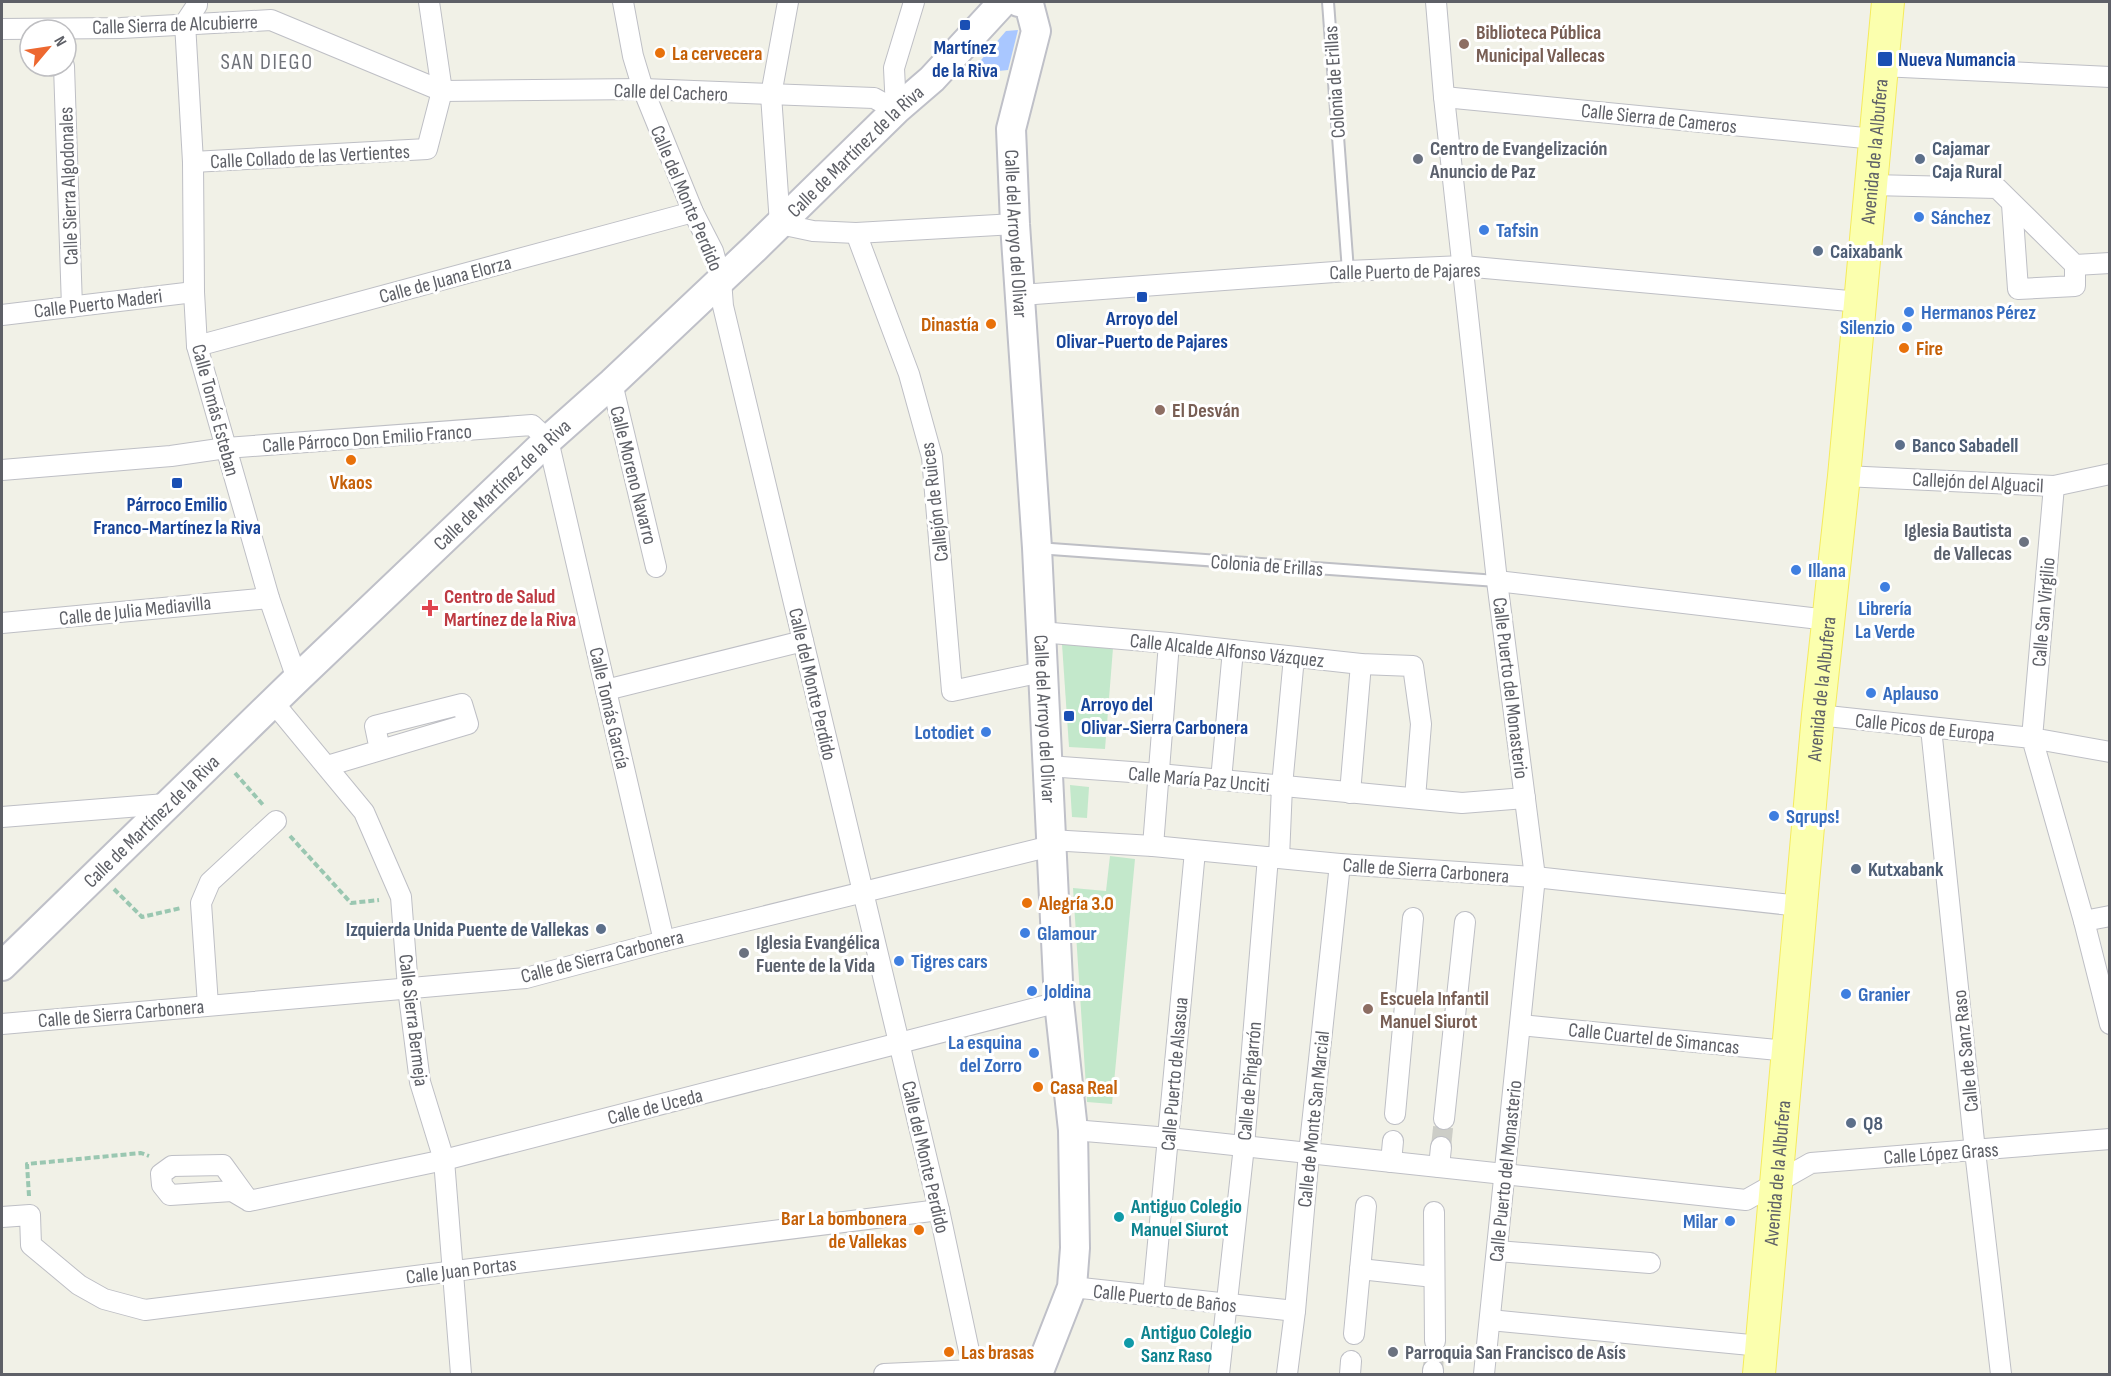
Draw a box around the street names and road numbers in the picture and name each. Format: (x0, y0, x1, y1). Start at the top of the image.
street label: Calle Sierra de Alcubierre (92, 10, 258, 40)
street label: Colonia de Erillas (1319, 25, 1351, 139)
street label: Avenida de la Albufera (1856, 78, 1894, 226)
street label: Calle del Cachero (613, 79, 729, 107)
street label: Calle de Martínez de la Riva (783, 81, 929, 223)
street label: Calle Sierra de Cameros (1580, 99, 1738, 139)
street label: Calle Sierra Algodonales (54, 106, 84, 266)
street label: Calle del Monte Perdido (645, 122, 728, 275)
street label: Calle Collado de las Vertientes (210, 140, 411, 174)
street label: Calle del Arroyo del Olivar (999, 149, 1032, 319)
street label: Calle de Juana Elorza (377, 251, 514, 309)
street label: Calle Puerto de Pajares (1329, 259, 1481, 285)
street label: Calle Puerto Maderi (32, 284, 164, 324)
street label: Calle Tomás Esteban (186, 342, 244, 479)
street label: Calle Moreno Navarro (604, 404, 662, 547)
street label: Calle de Martínez de la Riva (429, 415, 576, 556)
street label: Calle Párroco Don Emilio Franco (262, 420, 473, 458)
street label: Callejón de Ruices (916, 441, 954, 563)
street label: Callejón del Alguacil (1912, 468, 2044, 498)
street label: Colonia de Erillas (1210, 550, 1324, 582)
street label: Calle San Virgilio (2027, 556, 2061, 668)
street label: Calle de Julia Mediavilla (58, 591, 212, 631)
street label: Calle Puerto del Monasterio (1487, 596, 1533, 780)
street label: Calle del Monte Perdido (783, 606, 841, 763)
street label: Avenida de la Albufera (1803, 615, 1842, 763)
street label: Calle Alcalde Alfonso Vázquez (1129, 629, 1325, 673)
street label: Calle del Arroyo del Olivar (1028, 634, 1060, 804)
street label: Calle Tomás García (583, 645, 635, 771)
street label: Calle Picos de Europa (1854, 709, 1996, 747)
street label: Calle de Martínez de la Riva (79, 750, 225, 893)
street label: Calle María Paz Unciti (1127, 762, 1271, 798)
street label: Calle de Sierra Carbonera (1342, 853, 1510, 889)
street label: Calle de Sierra Carbonera (518, 925, 686, 989)
street label: Calle Sierra Bermeja (393, 953, 433, 1088)
street label: Calle de Sanz Raso (1948, 989, 1984, 1113)
street label: Calle de Sierra Carbonera (37, 995, 205, 1033)
street label: Calle Puerto de Alsasua (1156, 996, 1194, 1152)
street label: Calle Cuartel de Simancas (1567, 1018, 1741, 1060)
street label: Calle de Pingarrón (1233, 1021, 1267, 1142)
street label: Calle de Monte San Marcial (1293, 1030, 1335, 1209)
street label: Calle del Monte Perdido (896, 1079, 954, 1236)
street label: Calle Puerto del Monasterio (1485, 1079, 1527, 1263)
street label: Calle de Uceda (605, 1084, 705, 1130)
street label: Avenida de la Albufera (1759, 1099, 1796, 1247)
street label: Calle López Grass (1883, 1138, 1999, 1170)
street label: Calle Juan Portas (404, 1252, 518, 1290)
street label: Calle Puerto de Baños (1092, 1280, 1238, 1318)

